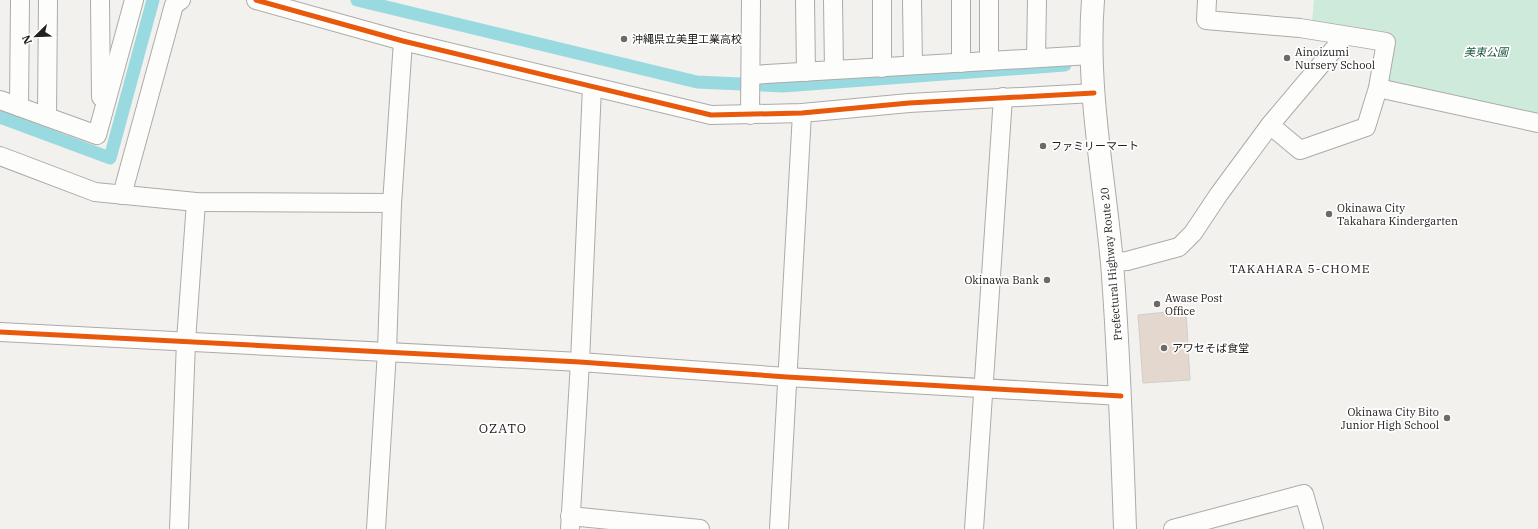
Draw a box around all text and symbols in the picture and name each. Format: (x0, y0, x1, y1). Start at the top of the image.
north arrow (16, 16, 56, 56)
place label: 沖縄県立美里工業高校 (632, 32, 742, 46)
text: N (19, 33, 35, 47)
marker: 沖縄県立美里工業高校 (619, 34, 629, 44)
place label: Ainoizumi Nursery School (1295, 45, 1375, 72)
park label: 美東公園 (1464, 45, 1510, 59)
marker: Ainoizumi Nursery School (1282, 53, 1292, 63)
place label: ファミリーマート (1051, 139, 1139, 153)
marker: ファミリーマート (1038, 141, 1048, 151)
street label: Prefectural Highway Route 20 (1097, 186, 1125, 341)
place label: Okinawa City Takahara Kindergarten (1337, 201, 1458, 228)
marker: Okinawa City Takahara Kindergarten (1324, 209, 1334, 219)
district label: TAKAHARA 5-CHOME (1229, 261, 1371, 276)
place label: Okinawa Bank (964, 273, 1040, 287)
marker: Okinawa Bank (1042, 275, 1052, 285)
place label: Awase Post Office (1165, 291, 1223, 318)
marker: Awase Post Office (1152, 299, 1162, 309)
place label: アワセそば食堂 (1172, 341, 1249, 355)
marker: アワセそば食堂 (1159, 343, 1169, 353)
place label: Okinawa City Bito Junior High School (1341, 405, 1439, 432)
marker: Okinawa City Bito Junior High School (1442, 413, 1452, 423)
district label: OZATO (479, 420, 527, 437)

